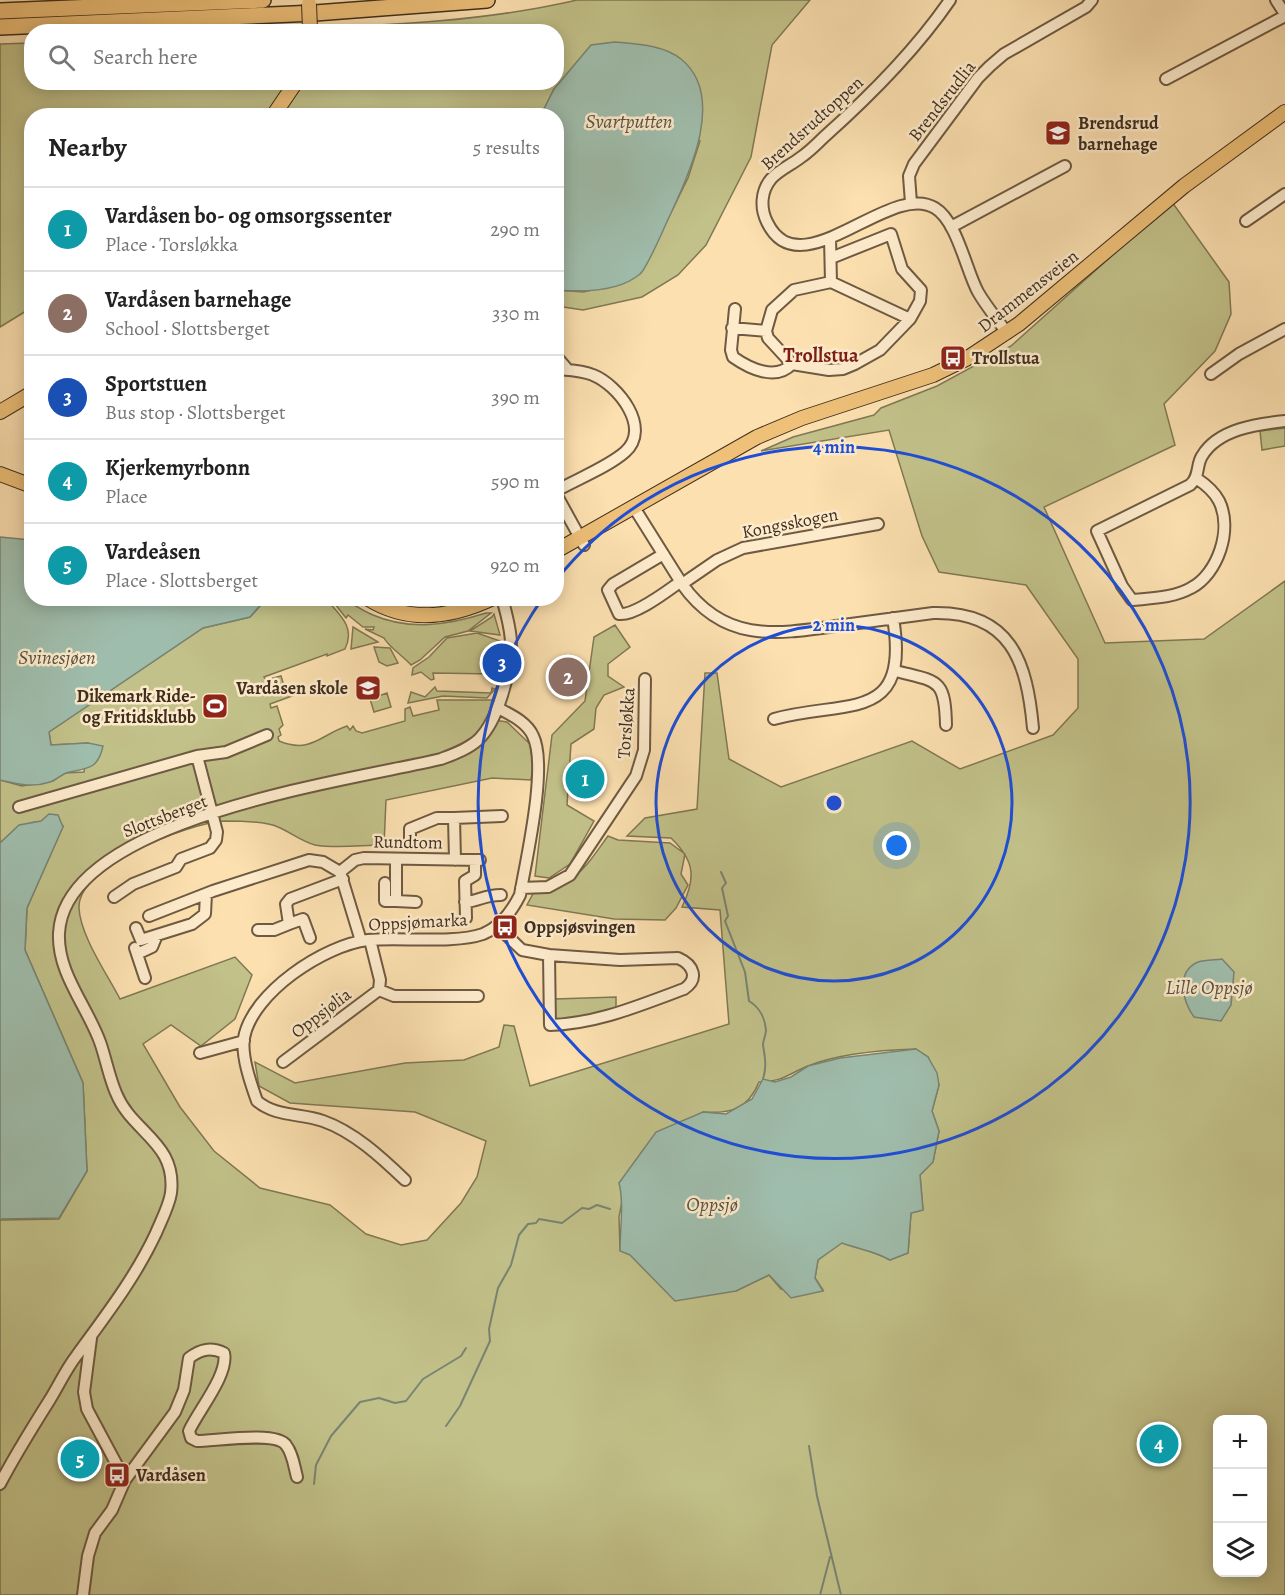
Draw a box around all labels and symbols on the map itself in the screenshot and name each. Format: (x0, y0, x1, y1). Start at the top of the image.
street label: Brendsrudlia (903, 55, 981, 146)
street label: Brendsrudtoppen (756, 70, 869, 175)
water label: Svartputten (585, 108, 673, 135)
place label: Brendsrud barnehage (1077, 111, 1159, 156)
school or university icon: Brendsrud barnehage (1043, 118, 1073, 148)
street label: Drammensveien (973, 244, 1083, 338)
district label: Trollstua (783, 342, 859, 369)
bus stop icon: Trollstua (938, 343, 968, 373)
place label: Trollstua (972, 346, 1040, 370)
text: 4 min (813, 435, 855, 459)
street label: Kongsskogen (740, 502, 840, 544)
text: 2 min (813, 613, 855, 637)
pin: 3 (482, 640, 522, 686)
water label: Svinesjøen (18, 644, 96, 671)
pin: 2 (548, 654, 588, 700)
school or university icon: Vardåsen skole (353, 673, 383, 703)
place label: Vardåsen skole (235, 676, 348, 700)
place label: Dikemark Ride- og Fritidsklubb (76, 684, 196, 729)
street label: Torsløkka (612, 686, 640, 759)
sports icon: Dikemark Ride- og Fritidsklubb (200, 691, 230, 721)
pin: 1 (566, 756, 604, 802)
street label: Slottsberget (119, 789, 211, 843)
centre of rings (824, 793, 844, 813)
street label: Rundtom (373, 829, 443, 855)
your location (882, 831, 911, 860)
street label: Oppsjømarka (368, 907, 469, 937)
bus stop icon: Oppsjøsvingen (490, 912, 520, 942)
place label: Oppsjøsvingen (524, 915, 636, 939)
water label: Lille Oppsjø (1165, 974, 1253, 1001)
street label: Oppsjølia (286, 982, 357, 1044)
water label: Oppsjø (686, 1191, 738, 1218)
pin: 4 (1140, 1422, 1178, 1466)
pin: 5 (60, 1436, 100, 1482)
bus stop icon: Vardåsen (102, 1460, 132, 1490)
place label: Vardåsen (135, 1463, 206, 1487)

